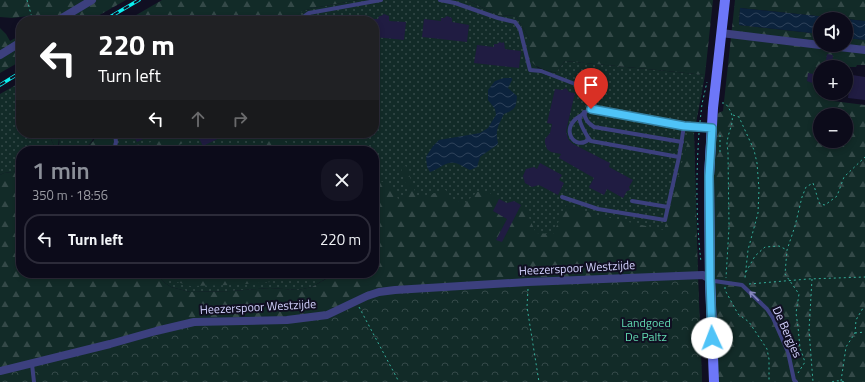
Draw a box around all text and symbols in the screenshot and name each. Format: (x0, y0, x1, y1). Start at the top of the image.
map controls (813, 12, 853, 148)
button: sound (813, 12, 853, 52)
text: 220 m (98, 23, 175, 66)
icon: left (32, 32, 84, 84)
button: + (813, 60, 853, 100)
text: Turn left (98, 62, 161, 89)
pin (574, 68, 608, 109)
icon: arrive (580, 74, 602, 96)
icon: left (145, 108, 167, 130)
icon: ahead (187, 108, 209, 130)
icon: right (229, 108, 251, 130)
button: − (813, 108, 853, 148)
text: 1 min (32, 152, 90, 188)
button: close (321, 159, 363, 201)
text: 350 m · 18:56 (32, 185, 108, 205)
icon: left (34, 228, 56, 250)
text: Turn left (68, 228, 123, 251)
text: 220 m (320, 228, 361, 251)
street label: Heezerspoor Westzijde (518, 255, 636, 280)
one-way arrow (749, 291, 759, 301)
street label: Heezerspoor Westzijde (199, 294, 317, 319)
street label: De Bergjes (768, 303, 807, 361)
park label: Landgoed De Paltz (621, 313, 671, 346)
position arrow (691, 317, 733, 359)

